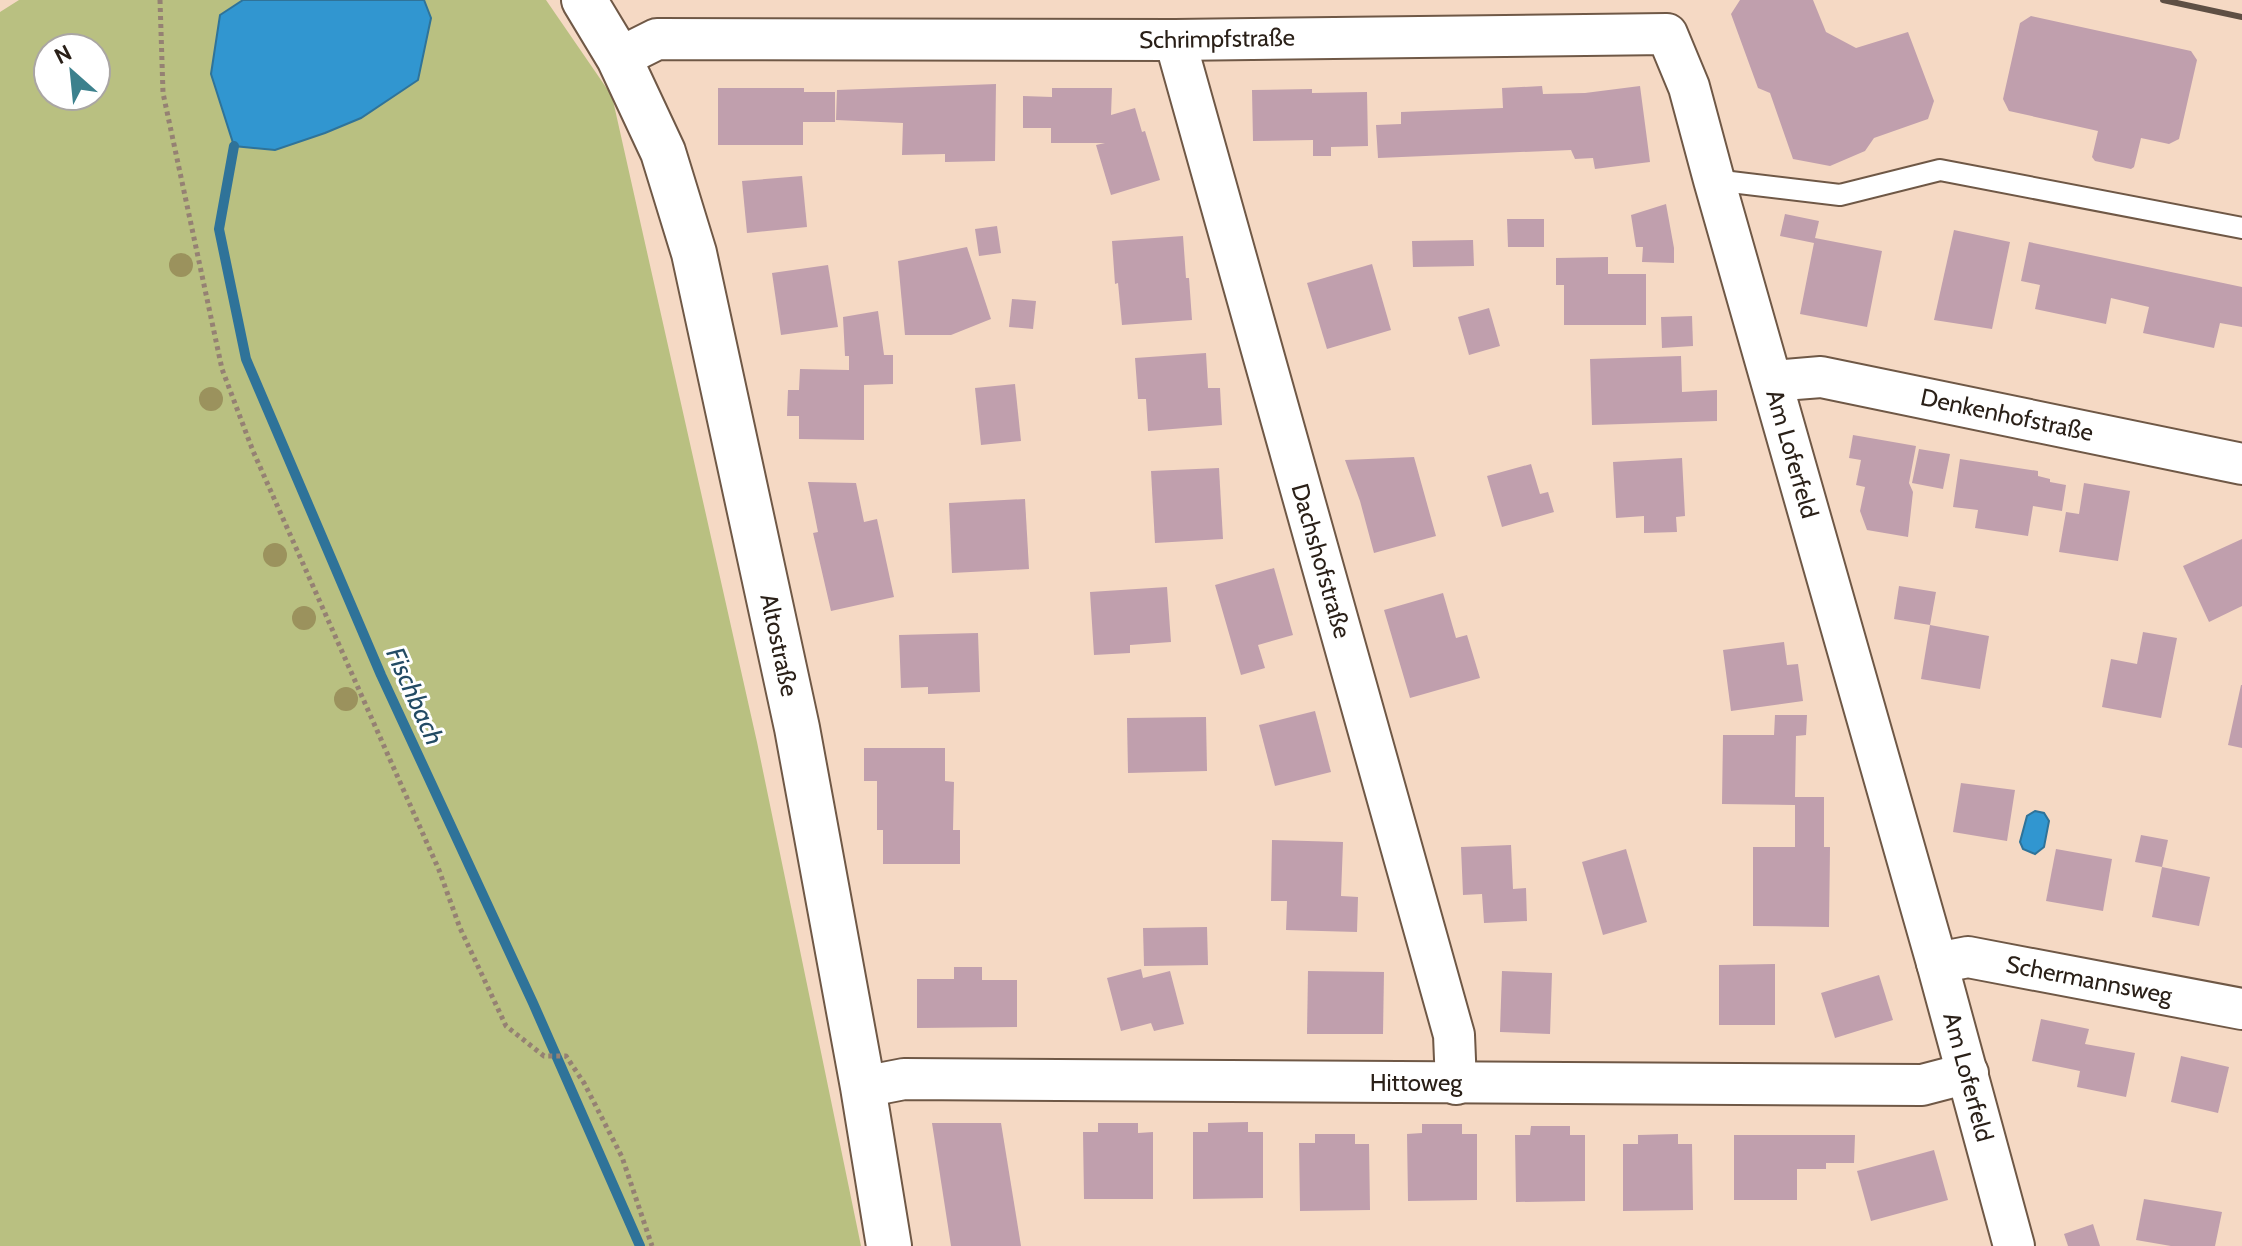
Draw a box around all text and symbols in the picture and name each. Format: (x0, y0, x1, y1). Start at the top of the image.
street label: Schrimpfstraße (1139, 23, 1295, 54)
north arrow (32, 32, 112, 112)
text: N (50, 39, 76, 70)
street label: Denkenhofstraße (1918, 382, 2096, 447)
street label: Am Loferfeld (1760, 386, 1825, 522)
street label: Dachshofstraße (1286, 480, 1357, 642)
street label: Altostraße (754, 591, 805, 699)
water label: Fischbach (379, 642, 451, 750)
street label: Schermannsweg (2004, 949, 2176, 1010)
street label: Am Loferfeld (1937, 1009, 2000, 1145)
street label: Hittoweg (1370, 1068, 1463, 1097)

